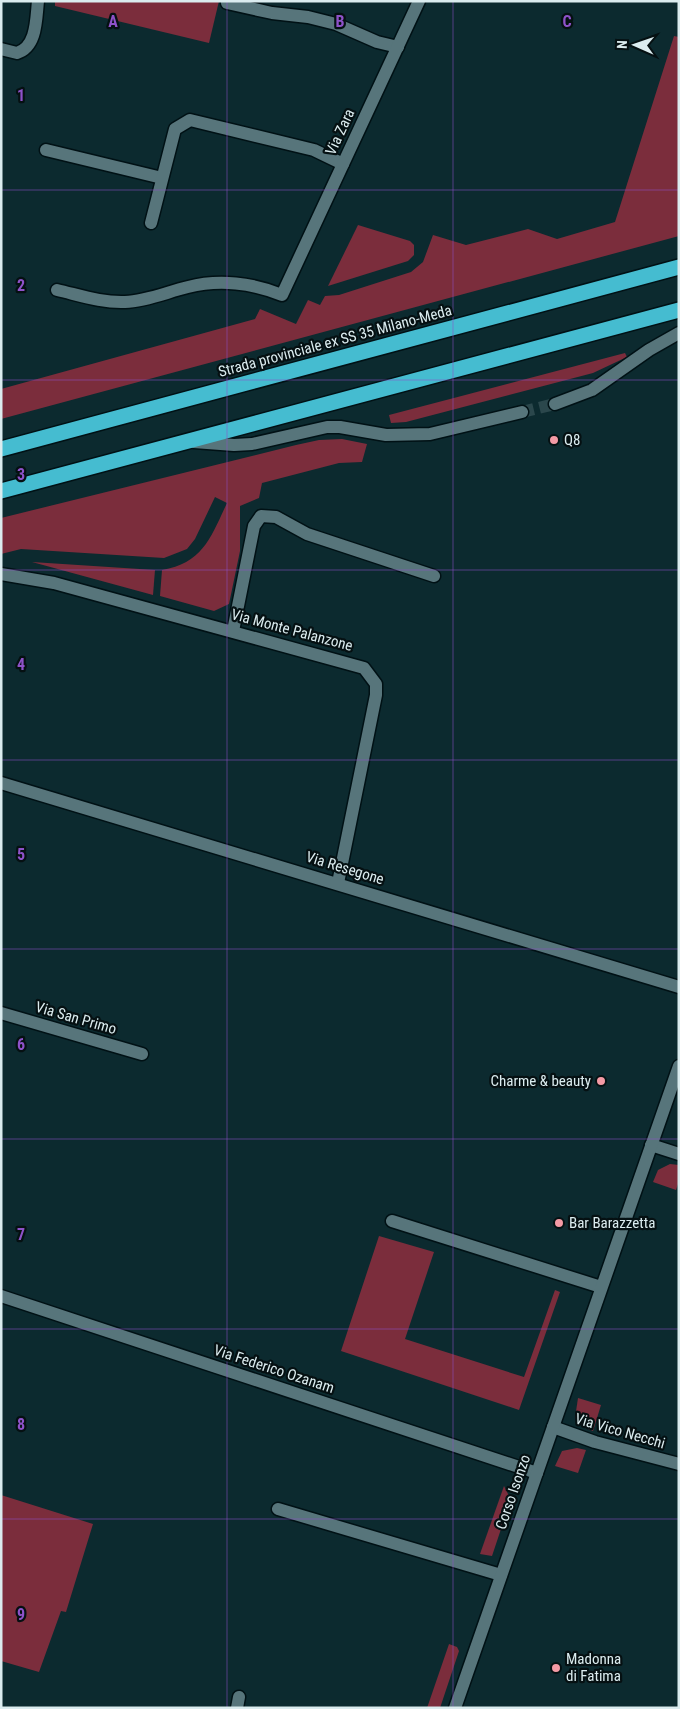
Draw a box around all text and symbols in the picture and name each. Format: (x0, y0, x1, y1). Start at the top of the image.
text: A (108, 12, 118, 31)
text: B (336, 12, 345, 31)
text: C (562, 12, 572, 31)
north arrow (610, 20, 660, 70)
text: N (614, 40, 630, 49)
text: 1 (17, 86, 25, 105)
street label: Via Zara (321, 106, 359, 158)
text: 2 (17, 276, 25, 295)
street label: Strada provinciale ex SS 35 Milano-Meda (216, 301, 454, 381)
place label: Q8 (564, 431, 580, 449)
marker: Q8 (548, 434, 560, 446)
text: 3 (17, 465, 25, 484)
street label: Via Monte Palanzone (229, 605, 355, 655)
text: 4 (17, 655, 25, 674)
text: 5 (17, 845, 25, 864)
street label: Via Resegone (304, 848, 386, 888)
street label: Via San Primo (33, 998, 119, 1038)
text: 6 (17, 1035, 25, 1054)
place label: Charme & beauty (491, 1072, 591, 1090)
marker: Charme & beauty (595, 1075, 607, 1087)
place label: Bar Barazzetta (569, 1214, 655, 1232)
marker: Bar Barazzetta (553, 1217, 565, 1229)
text: 7 (17, 1225, 25, 1244)
street label: Via Federico Ozanam (212, 1341, 336, 1397)
street label: Via Vico Necchi (573, 1410, 667, 1452)
text: 8 (17, 1415, 25, 1434)
street label: Corso Isonzo (492, 1452, 534, 1532)
text: 9 (17, 1605, 25, 1624)
place label: Madonna di Fatima (566, 1650, 621, 1685)
marker: Madonna di Fatima (550, 1662, 562, 1674)

